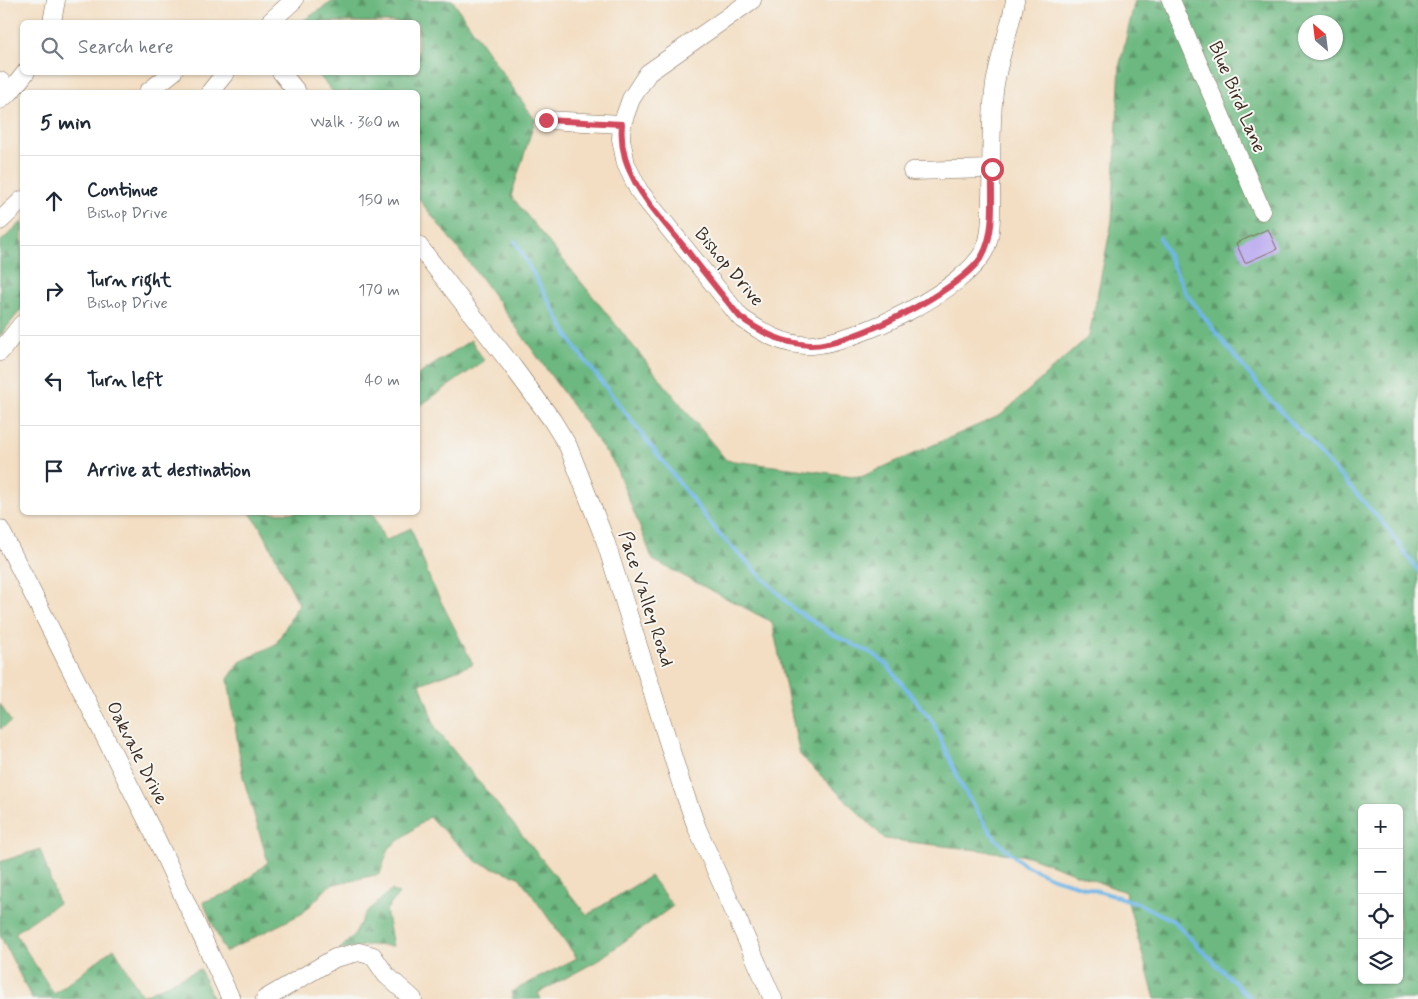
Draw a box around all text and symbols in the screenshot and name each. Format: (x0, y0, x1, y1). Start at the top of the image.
north arrow (1298, 15, 1343, 60)
search box (20, 20, 420, 75)
icon: search (38, 34, 66, 62)
text: Search here (78, 35, 174, 60)
street label: Blue Bird Lane (1202, 37, 1272, 157)
text: 5 min (40, 109, 92, 137)
route end (535, 109, 558, 132)
text: Walk · 360 m (310, 112, 400, 133)
route start (981, 158, 1004, 181)
text: Continue (87, 178, 158, 203)
icon: ahead (40, 187, 68, 215)
text: 150 m (358, 190, 400, 211)
text: Bishop Drive (87, 203, 168, 224)
street label: Bishop Drive (689, 222, 769, 312)
text: Turn right (87, 268, 171, 293)
icon: right (40, 277, 68, 305)
text: 170 m (358, 280, 400, 301)
text: Bishop Drive (87, 293, 168, 314)
icon: left (40, 367, 68, 395)
text: Turn left (87, 368, 163, 393)
text: 40 m (364, 370, 400, 391)
icon: arrive (40, 457, 68, 485)
text: Arrive at destination (87, 458, 251, 483)
street label: Pace Valley Road (612, 528, 680, 670)
street label: Oakvale Drive (100, 697, 174, 809)
map controls (1358, 804, 1403, 984)
button: + (1358, 804, 1403, 849)
button: − (1358, 849, 1403, 894)
button: locate (1358, 894, 1403, 939)
button: layers (1358, 939, 1403, 984)

